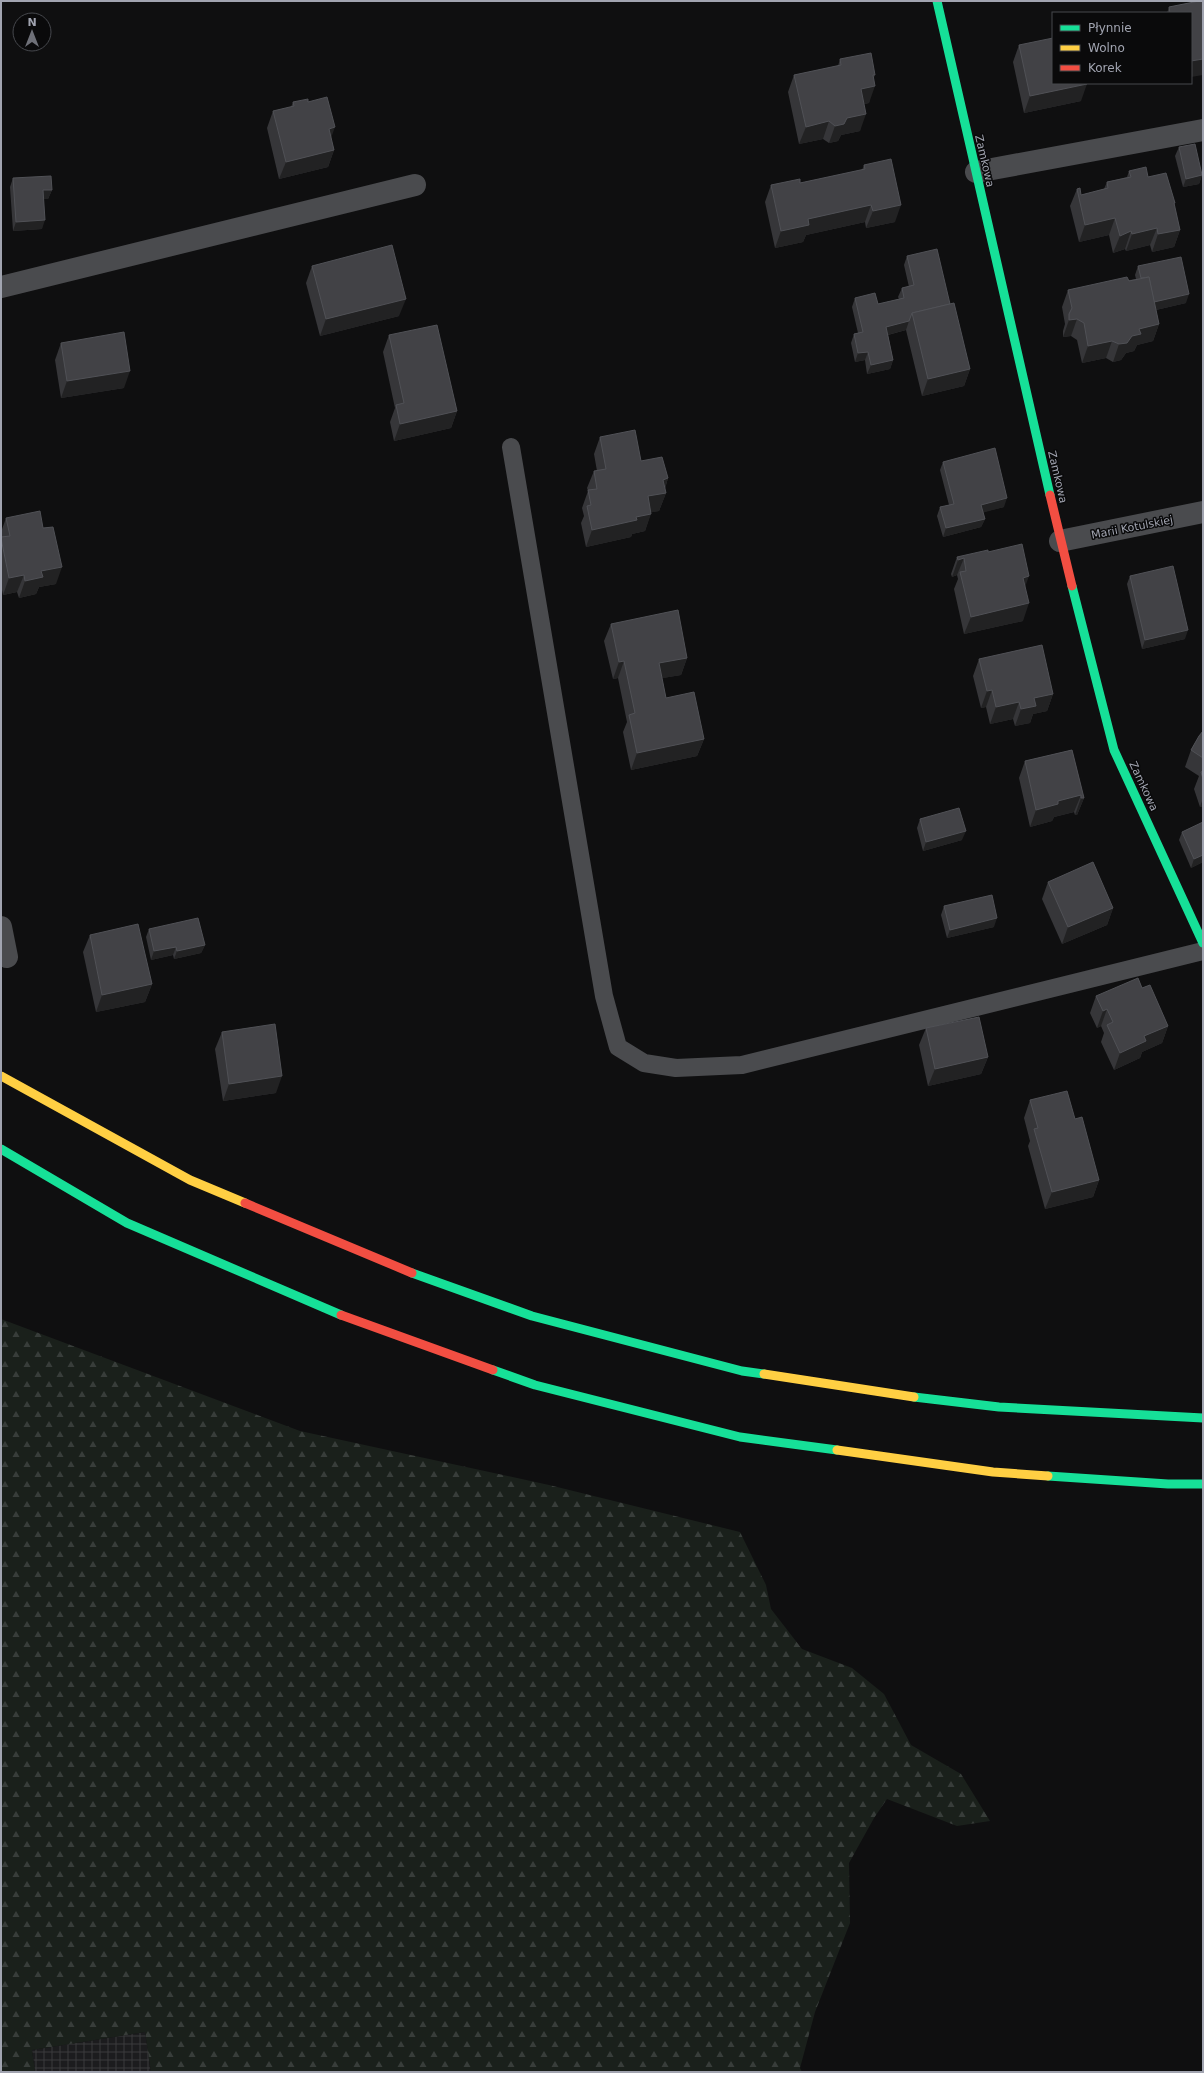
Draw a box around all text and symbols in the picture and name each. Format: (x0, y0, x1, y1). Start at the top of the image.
north arrow (12, 12, 52, 52)
legend (1052, 12, 1192, 84)
text: N (27, 16, 37, 29)
text: Płynnie (1088, 21, 1132, 35)
text: Wolno (1088, 41, 1125, 55)
text: Korek (1088, 61, 1122, 75)
street label: Zamkowa (972, 134, 997, 189)
street label: Zamkowa (1045, 450, 1070, 505)
street label: Marii Kotulskiej (1090, 513, 1174, 542)
street label: Zamkowa (1126, 759, 1161, 813)

